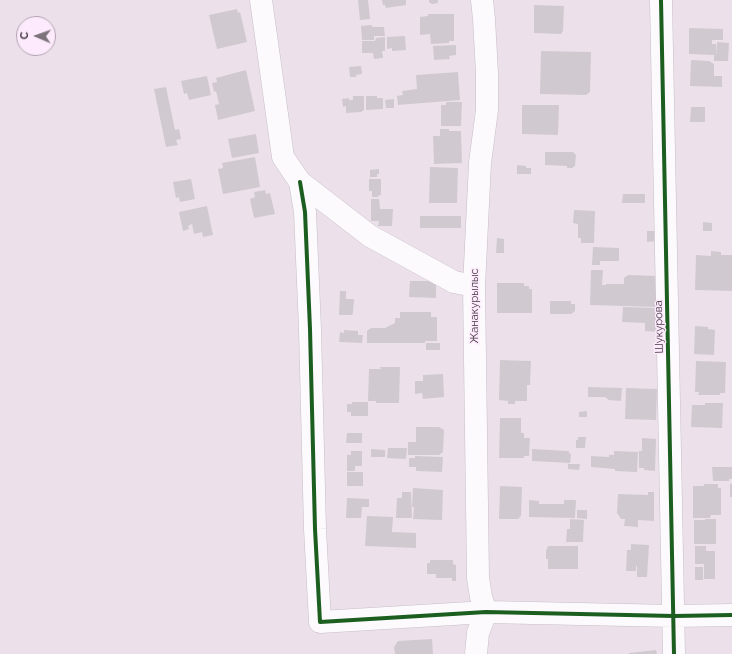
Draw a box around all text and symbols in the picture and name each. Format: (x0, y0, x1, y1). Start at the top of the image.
north arrow (16, 16, 56, 56)
text: С (18, 32, 31, 40)
street label: Жанакурылыс (468, 269, 482, 343)
street label: Шукурова (652, 300, 666, 354)

